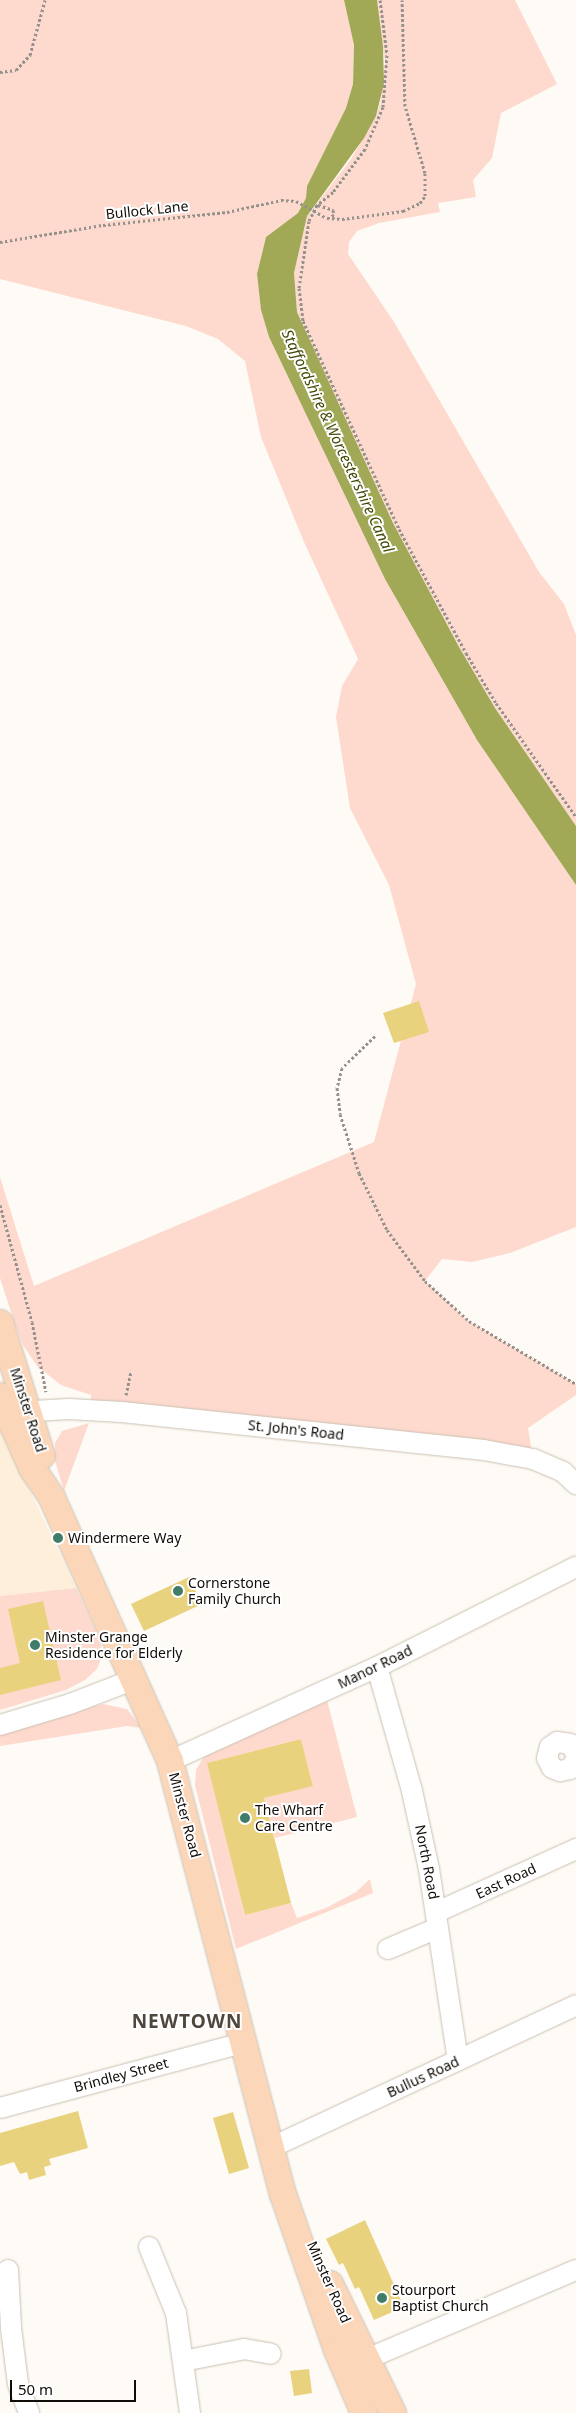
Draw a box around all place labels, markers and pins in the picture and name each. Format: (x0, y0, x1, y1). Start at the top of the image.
place label: Windermere Way (68, 1530, 181, 1546)
marker: Windermere Way (52, 1532, 64, 1544)
place label: Cornerstone Family Church (188, 1575, 281, 1608)
marker: Cornerstone Family Church (172, 1585, 184, 1597)
place label: Minster Grange Residence for Elderly (45, 1629, 182, 1661)
marker: Minster Grange Residence for Elderly (29, 1639, 41, 1651)
place label: The Wharf Care Centre (255, 1802, 333, 1834)
marker: The Wharf Care Centre (239, 1812, 251, 1824)
place label: Stourport Baptist Church (392, 2282, 489, 2314)
marker: Stourport Baptist Church (376, 2292, 388, 2304)

